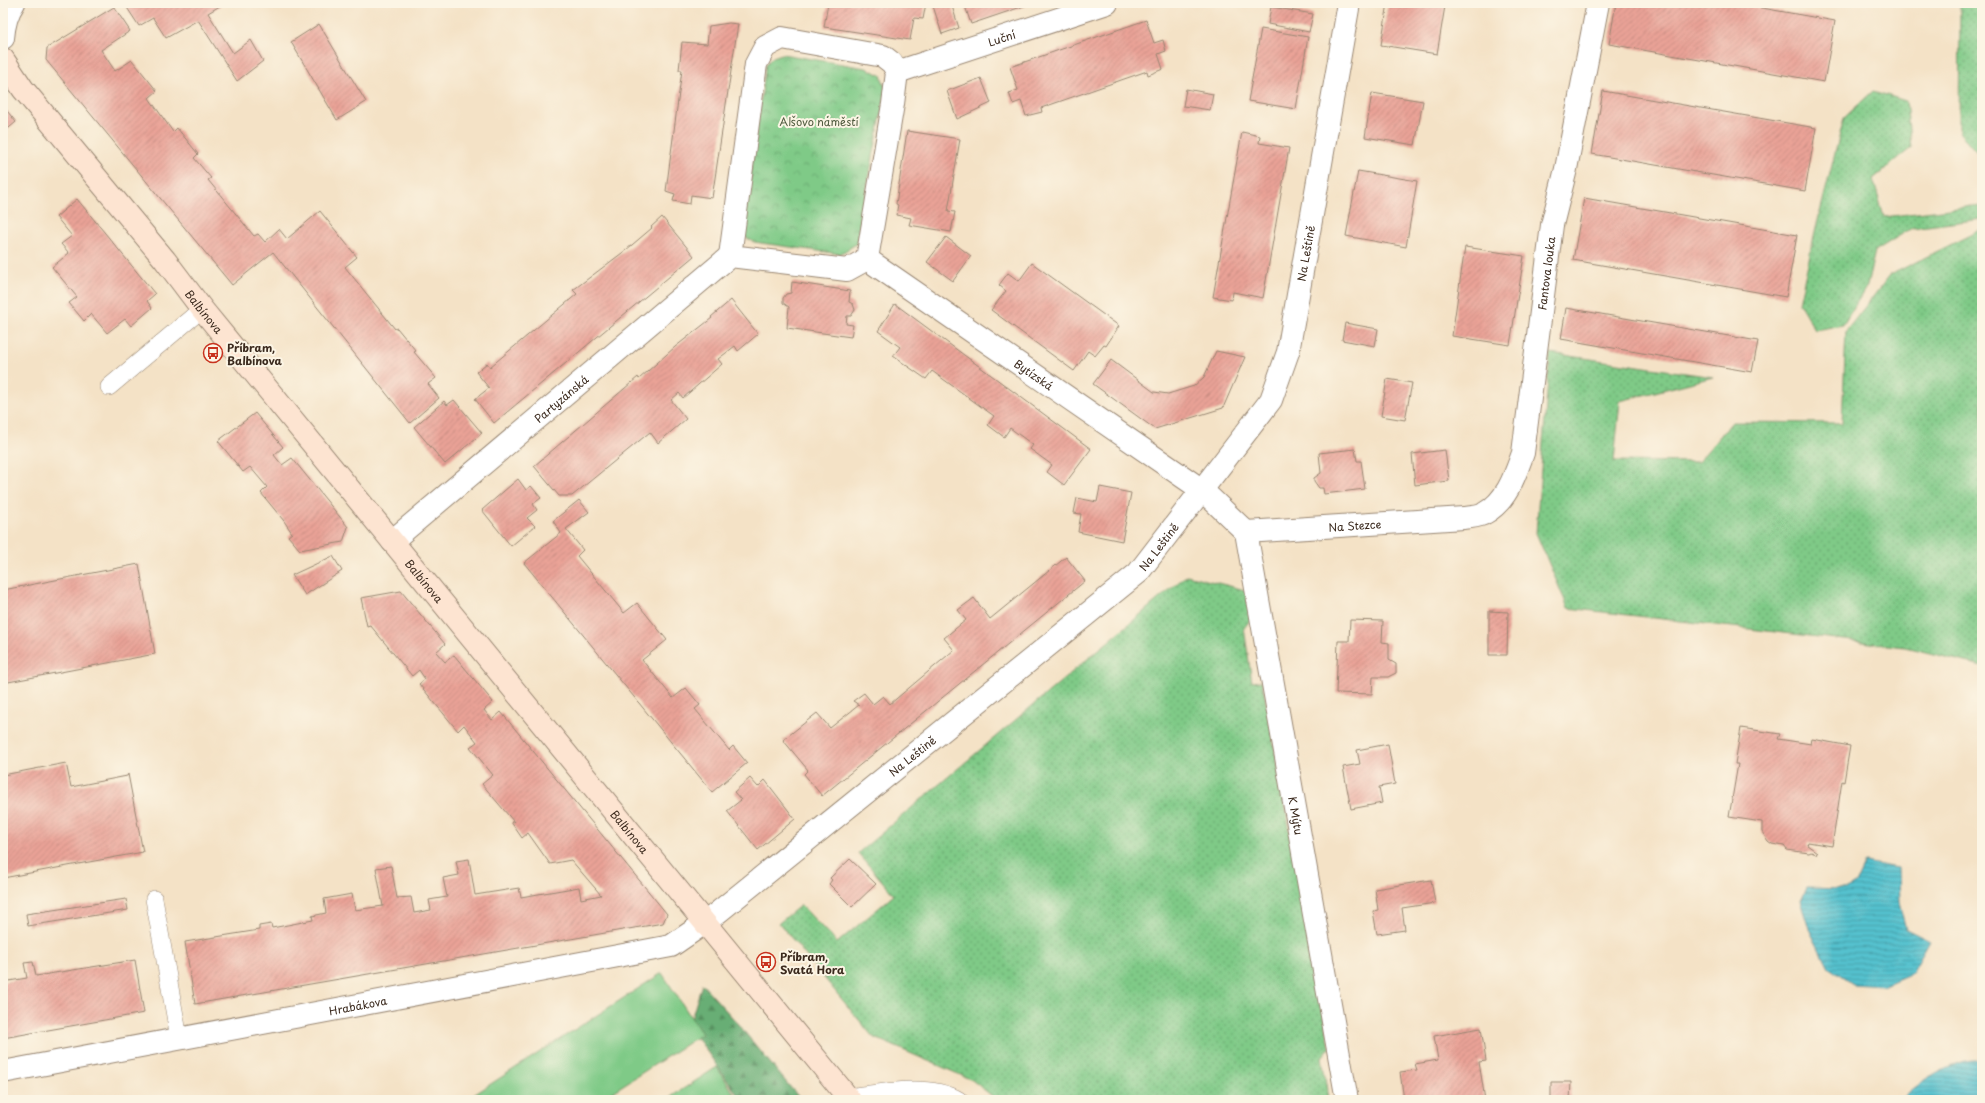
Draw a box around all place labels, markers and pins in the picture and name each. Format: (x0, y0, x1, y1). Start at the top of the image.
place label: Příbram, Balbínova (227, 339, 283, 369)
bus stop icon: Příbram, Balbínova (202, 342, 224, 364)
place label: Příbram, Svatá Hora (780, 948, 845, 978)
bus stop icon: Příbram, Svatá Hora (755, 951, 777, 973)

